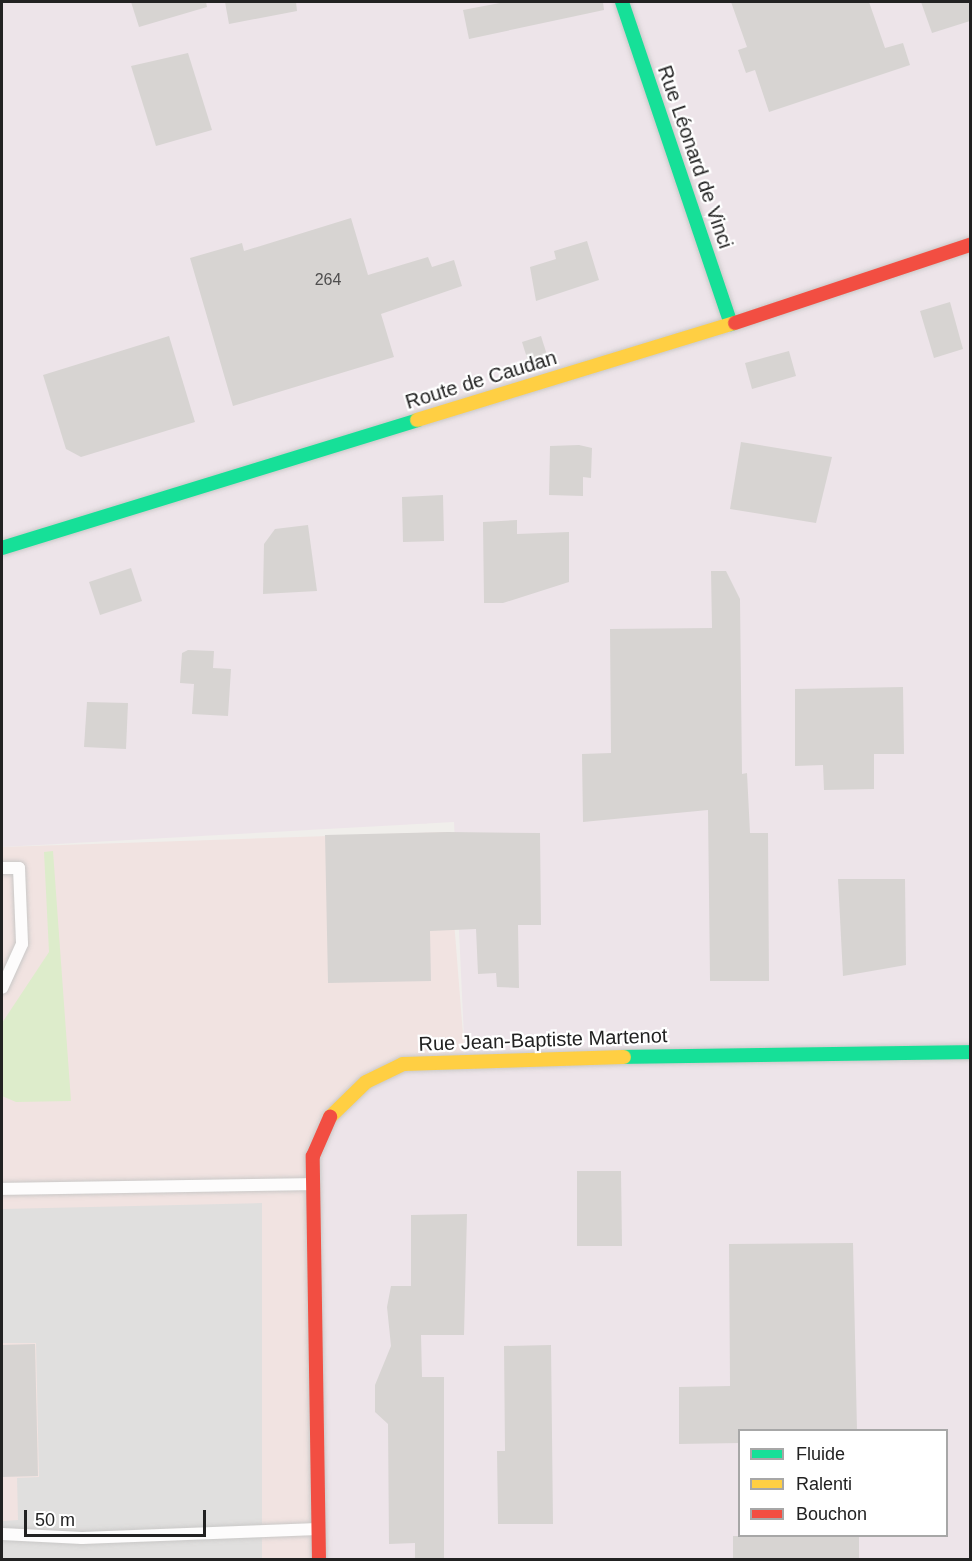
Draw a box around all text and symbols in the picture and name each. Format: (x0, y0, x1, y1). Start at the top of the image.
street label: Rue Léonard de Vinci (652, 62, 738, 252)
house number: 264 (315, 270, 341, 290)
street label: Route de Caudan (403, 346, 559, 414)
street label: Rue Jean-Baptiste Martenot (418, 1024, 668, 1056)
legend (738, 1429, 948, 1537)
text: Fluide (796, 1444, 845, 1464)
text: Ralenti (796, 1474, 852, 1494)
scale bar (27, 1498, 208, 1536)
text: Bouchon (796, 1504, 867, 1524)
text: 50 m (35, 1510, 75, 1530)

